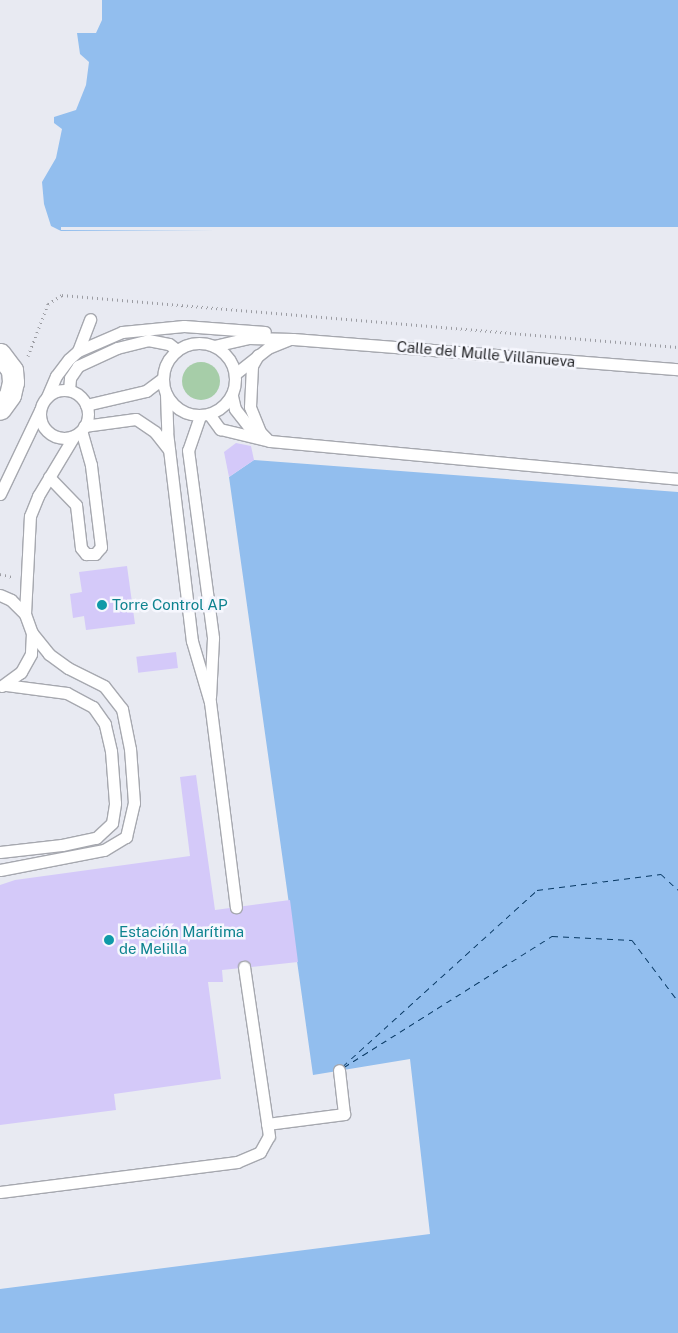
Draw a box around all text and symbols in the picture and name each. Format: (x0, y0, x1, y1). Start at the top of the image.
street label: Calle del Mulle Villanueva (396, 337, 576, 371)
place label: Torre Control AP (112, 596, 228, 614)
marker: Torre Control AP (96, 599, 108, 611)
place label: Estación Marítima de Melilla (119, 922, 244, 957)
marker: Estación Marítima de Melilla (103, 934, 115, 946)

